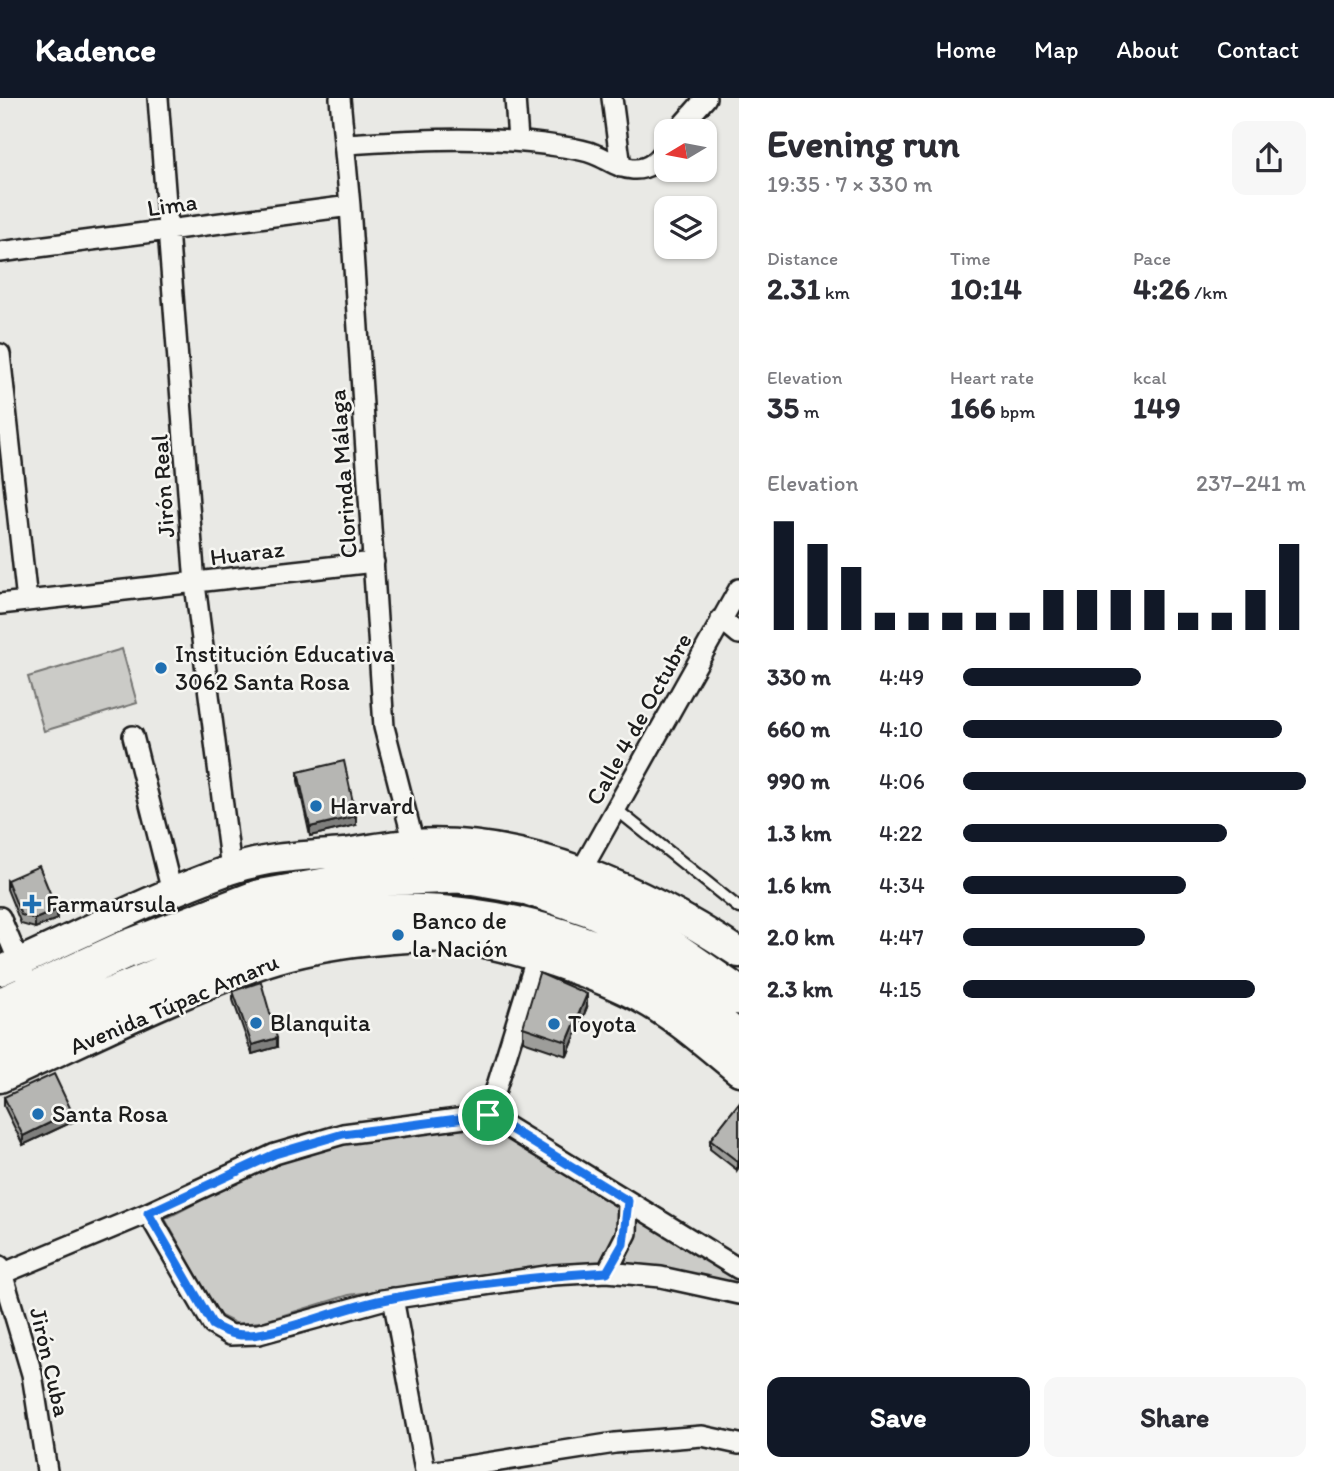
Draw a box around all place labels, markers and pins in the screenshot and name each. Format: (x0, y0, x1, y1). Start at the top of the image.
place label: Institución Educativa 3062 Santa Rosa (175, 639, 395, 696)
marker: Institución Educativa 3062 Santa Rosa (153, 660, 169, 676)
place label: Harvard (330, 791, 414, 820)
marker: Harvard (308, 798, 324, 814)
place label: Farmaursula (46, 889, 176, 918)
marker: Farmaursula (24, 896, 40, 912)
place label: Banco de la Nación (412, 906, 508, 963)
marker: Banco de la Nación (390, 927, 406, 943)
place label: Blanquita (270, 1008, 371, 1037)
place label: Toyota (568, 1009, 637, 1038)
marker: Blanquita (248, 1015, 264, 1031)
marker: Toyota (546, 1016, 562, 1032)
pin (458, 1085, 518, 1145)
place label: Santa Rosa (52, 1099, 169, 1128)
marker: Santa Rosa (30, 1106, 46, 1122)

